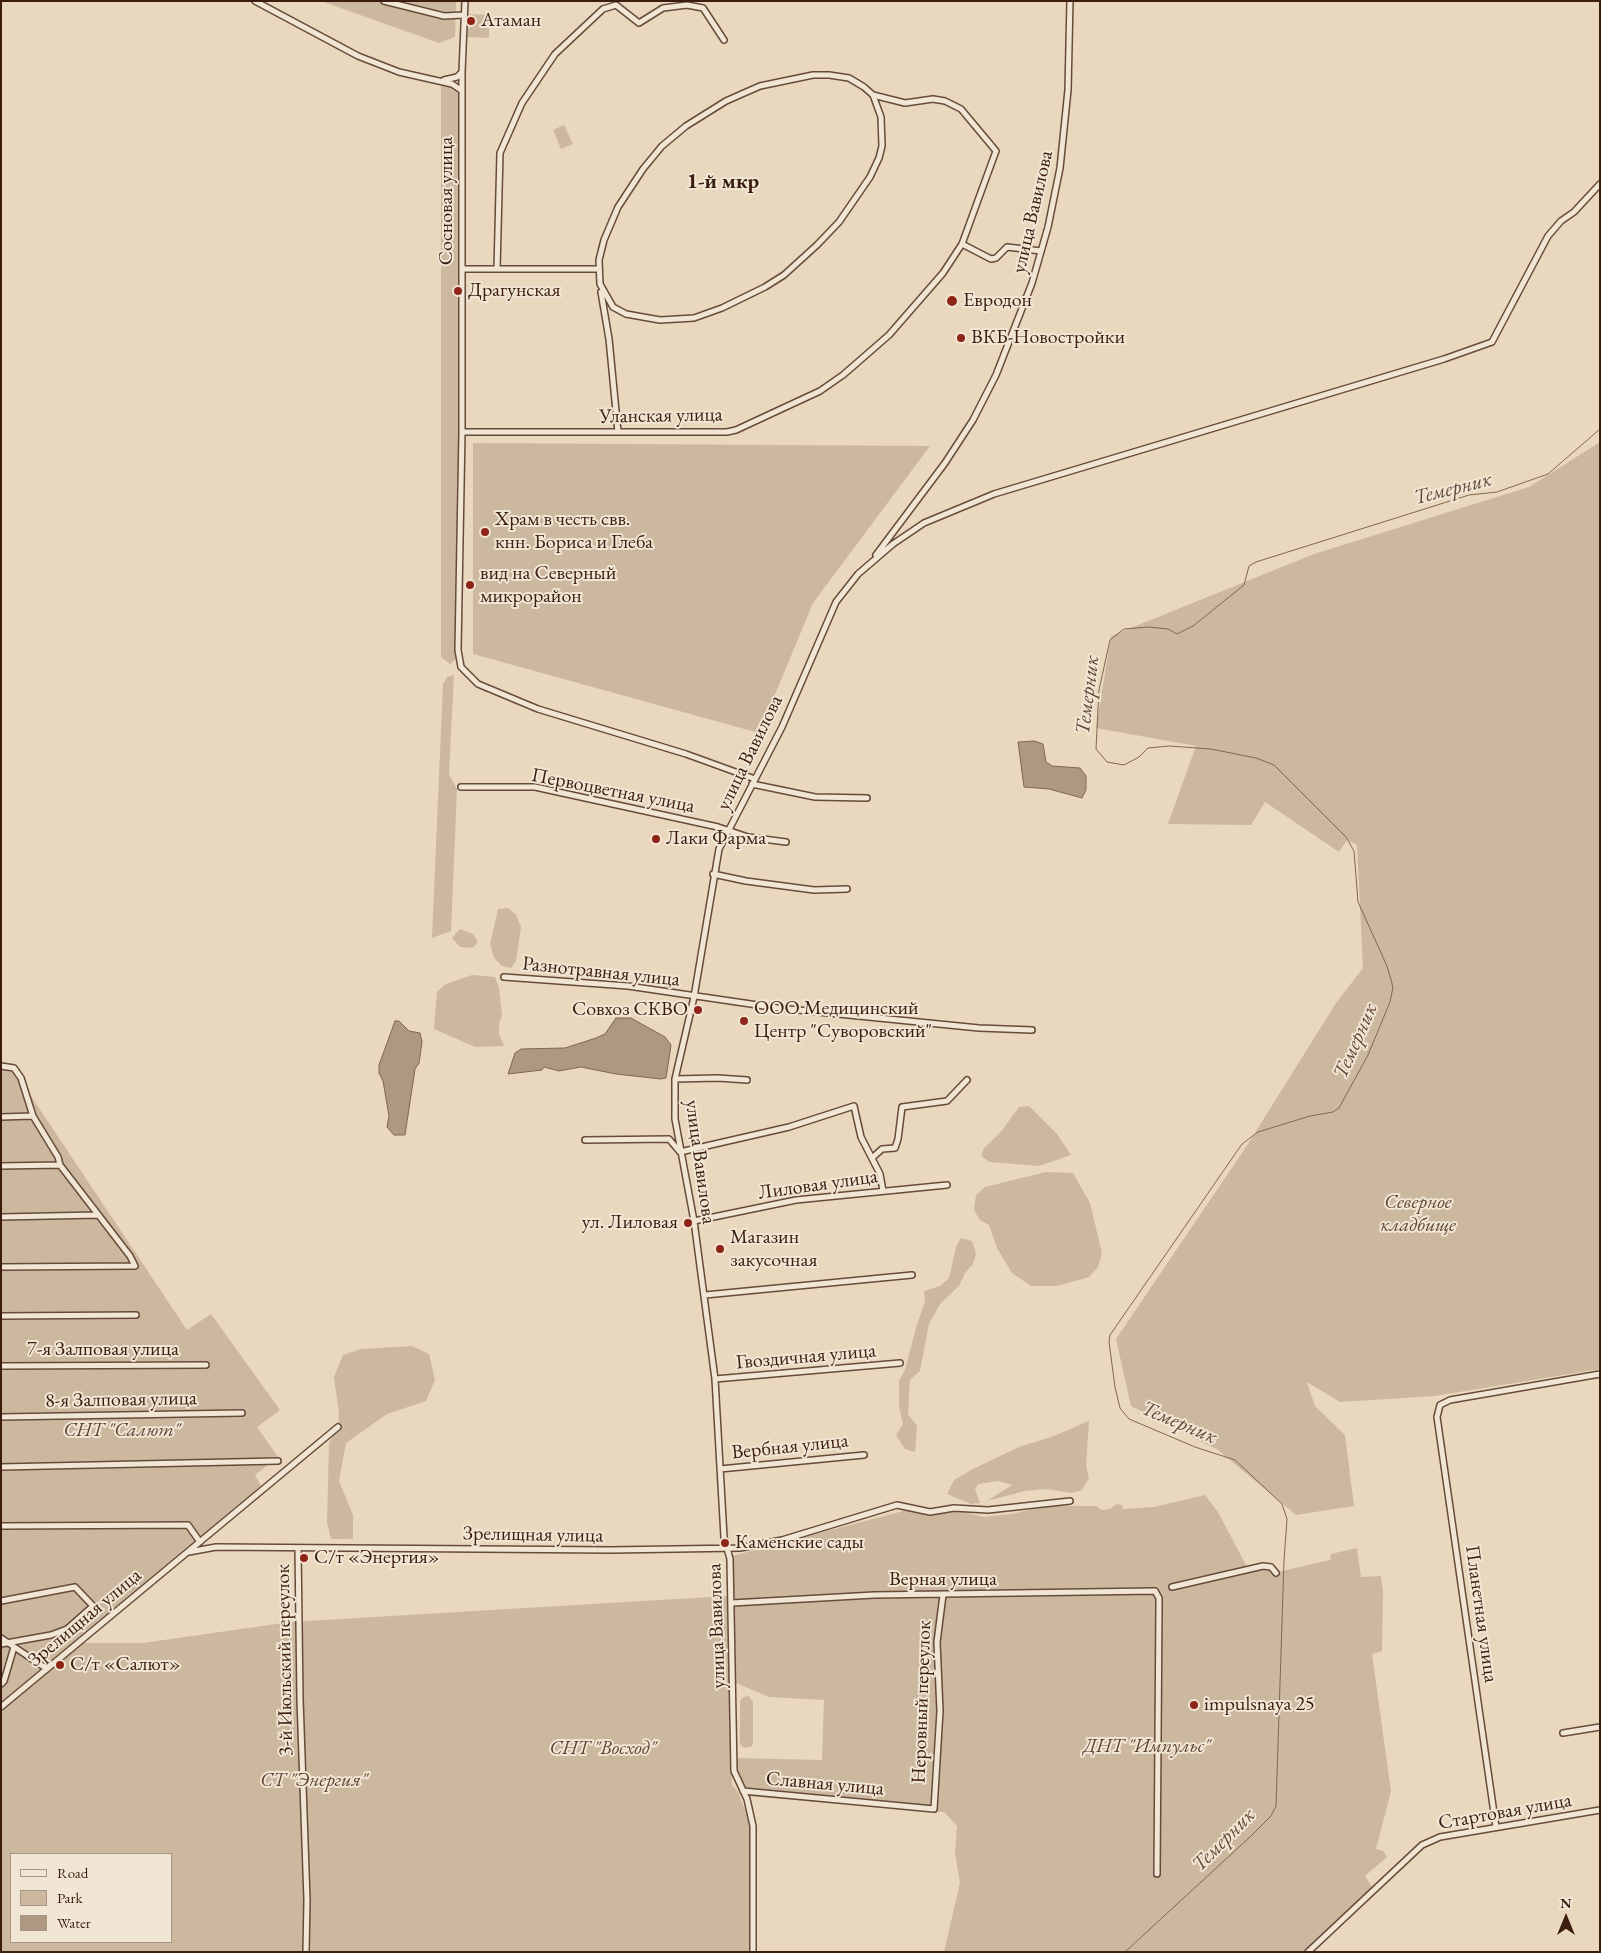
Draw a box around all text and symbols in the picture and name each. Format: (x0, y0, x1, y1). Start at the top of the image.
place label: Атаман (481, 9, 541, 33)
marker: Атаман (465, 15, 477, 27)
street label: Сосновая улица (435, 137, 459, 265)
street label: улица Вавилова (1007, 148, 1059, 276)
district label: 1-й мкр (687, 169, 759, 195)
place label: Драгунская (468, 279, 560, 303)
marker: Драгунская (452, 285, 464, 297)
place label: Евродон (963, 289, 1032, 313)
marker: Евродон (945, 294, 959, 308)
place label: ВКБ-Новостройки (971, 326, 1125, 350)
marker: ВКБ-Новостройки (955, 332, 967, 344)
street label: Уланская улица (599, 403, 723, 429)
water label: Темерник (1411, 467, 1495, 511)
place label: Храм в честь свв. кнн. Бориса и Глеба (495, 508, 653, 555)
marker: Храм в честь свв. кнн. Бориса и Глеба (479, 526, 491, 538)
place label: вид на Северный микрорайон (480, 562, 616, 609)
marker: вид на Северный микрорайон (464, 579, 476, 591)
water label: Темерник (1071, 654, 1105, 736)
street label: улица Вавилова (712, 691, 788, 815)
street label: Первоцветная улица (529, 763, 697, 819)
place label: Лаки Фарма (666, 827, 766, 851)
marker: Лаки Фарма (650, 833, 662, 845)
street label: Разнотравная улица (521, 952, 681, 992)
place label: ООО Медицинский Центр "Суворовский" (754, 997, 932, 1044)
place label: Совхоз СКВО (572, 998, 688, 1022)
water label: Темерник (1328, 1000, 1384, 1082)
marker: Совхоз СКВО (692, 1004, 704, 1016)
marker: ООО Медицинский Центр "Суворовский" (738, 1015, 750, 1027)
street label: улица Вавилова (679, 1098, 721, 1226)
street label: Лиловая улица (757, 1165, 879, 1205)
park label: Северное кладбище (1380, 1191, 1456, 1238)
place label: ул. Лиловая (582, 1211, 678, 1235)
marker: ул. Лиловая (682, 1217, 694, 1229)
place label: Магазин закусочная (730, 1226, 817, 1273)
marker: Магазин закусочная (714, 1243, 726, 1255)
street label: 7-я Залповая улица (27, 1338, 179, 1362)
street label: Гвоздичная улица (735, 1339, 877, 1375)
street label: 8-я Залповая улица (45, 1387, 197, 1413)
water label: Темерник (1137, 1396, 1221, 1450)
park label: СНТ "Салют" (64, 1419, 180, 1443)
street label: Вербная улица (730, 1429, 850, 1465)
street label: Зрелищная улица (463, 1522, 603, 1548)
place label: Каменские сады (735, 1531, 864, 1555)
marker: Каменские сады (719, 1537, 731, 1549)
street label: Планетная улица (1459, 1544, 1503, 1684)
place label: С/т «Энергия» (314, 1546, 440, 1570)
marker: С/т «Энергия» (298, 1552, 310, 1564)
street label: улица Вавилова (703, 1563, 731, 1689)
street label: Зрелищная улица (23, 1564, 147, 1672)
street label: 3-й Июльский переулок (271, 1564, 299, 1756)
street label: Верная улица (889, 1568, 997, 1592)
street label: Неровный переулок (907, 1620, 937, 1784)
place label: С/т «Салют» (70, 1653, 181, 1677)
marker: С/т «Салют» (54, 1659, 66, 1671)
place label: impulsnaya 25 (1204, 1693, 1315, 1717)
marker: impulsnaya 25 (1188, 1699, 1200, 1711)
park label: ДНТ "Импульс" (1083, 1735, 1211, 1759)
park label: СНТ "Восход" (550, 1737, 656, 1761)
street label: Славная улица (765, 1767, 885, 1801)
park label: СТ "Энергия" (260, 1769, 368, 1793)
street label: Стартовая улица (1436, 1788, 1574, 1836)
water label: Темерник (1187, 1803, 1261, 1877)
legend (10, 1853, 172, 1943)
text: Road (57, 1863, 88, 1882)
text: Park (57, 1888, 83, 1907)
north arrow (1541, 1893, 1591, 1943)
text: N (1560, 1894, 1572, 1912)
text: Water (57, 1913, 91, 1932)

